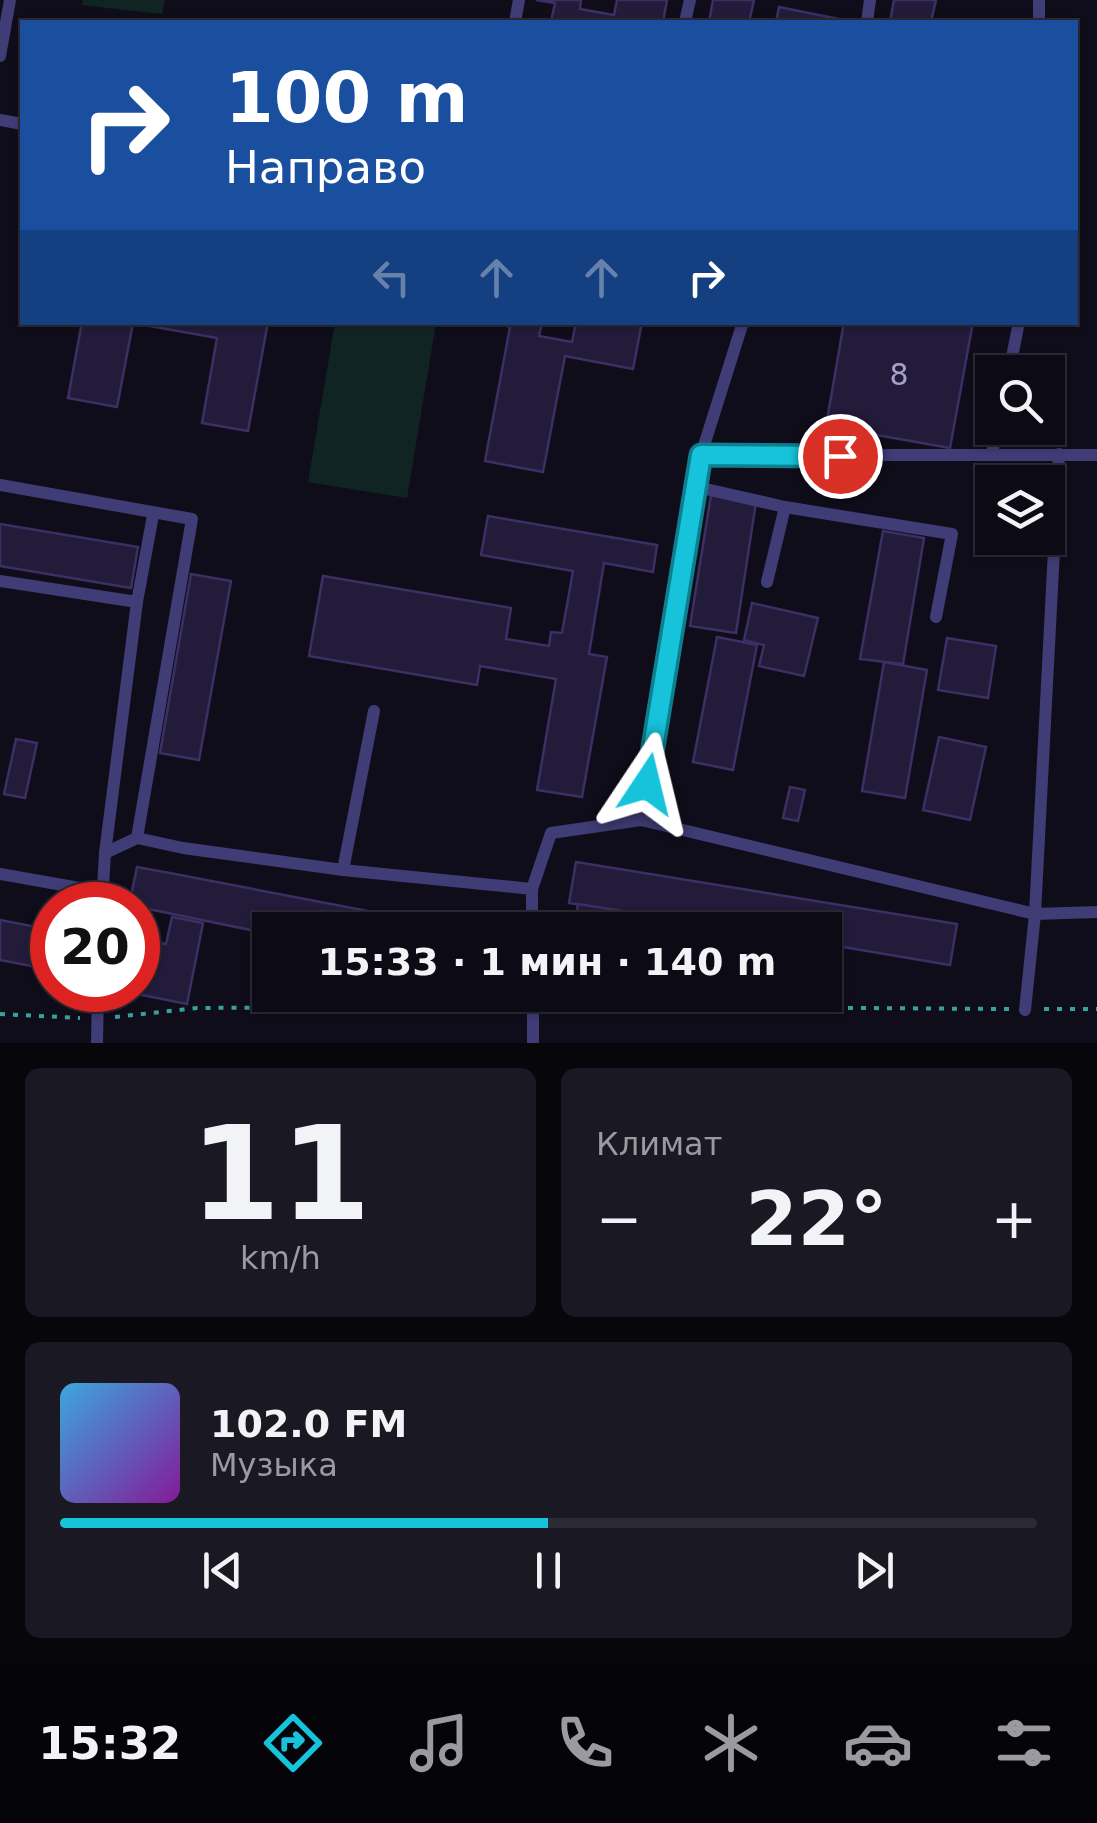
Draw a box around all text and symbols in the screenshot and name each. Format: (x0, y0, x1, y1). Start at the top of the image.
text: 100 m (225, 57, 468, 139)
icon: right (60, 60, 190, 190)
text: Направо (225, 141, 426, 194)
icon: left (364, 250, 419, 305)
icon: ahead (469, 250, 524, 305)
icon: ahead (574, 250, 629, 305)
icon: right (679, 250, 734, 305)
map controls (975, 355, 1065, 555)
button: search (975, 355, 1065, 445)
house number: 8 (889, 357, 909, 392)
pin (798, 414, 883, 499)
icon: arrive (813, 429, 868, 484)
button: layers (975, 465, 1065, 555)
position arrow (595, 732, 699, 836)
speed limit sign: 20 (30, 882, 160, 1012)
text: 15:33 · 1 мин · 140 m (318, 940, 776, 984)
text: 11 (190, 1098, 371, 1250)
text: Климат (596, 1125, 722, 1163)
text: 22° (746, 1175, 887, 1263)
text: − (596, 1187, 642, 1251)
text: + (991, 1187, 1037, 1251)
text: km/h (240, 1239, 321, 1277)
text: 102.0 FM (210, 1402, 407, 1446)
text: Музыка (210, 1446, 338, 1484)
icon: previous (195, 1543, 250, 1598)
icon: pause (521, 1543, 576, 1598)
icon: next (847, 1543, 902, 1598)
icon: directions (258, 1708, 328, 1778)
icon: music (404, 1708, 474, 1778)
icon: phone (550, 1708, 620, 1778)
icon: climate (696, 1708, 766, 1778)
icon: car (843, 1708, 913, 1778)
icon: filters (989, 1708, 1059, 1778)
text: 15:32 (38, 1717, 181, 1770)

